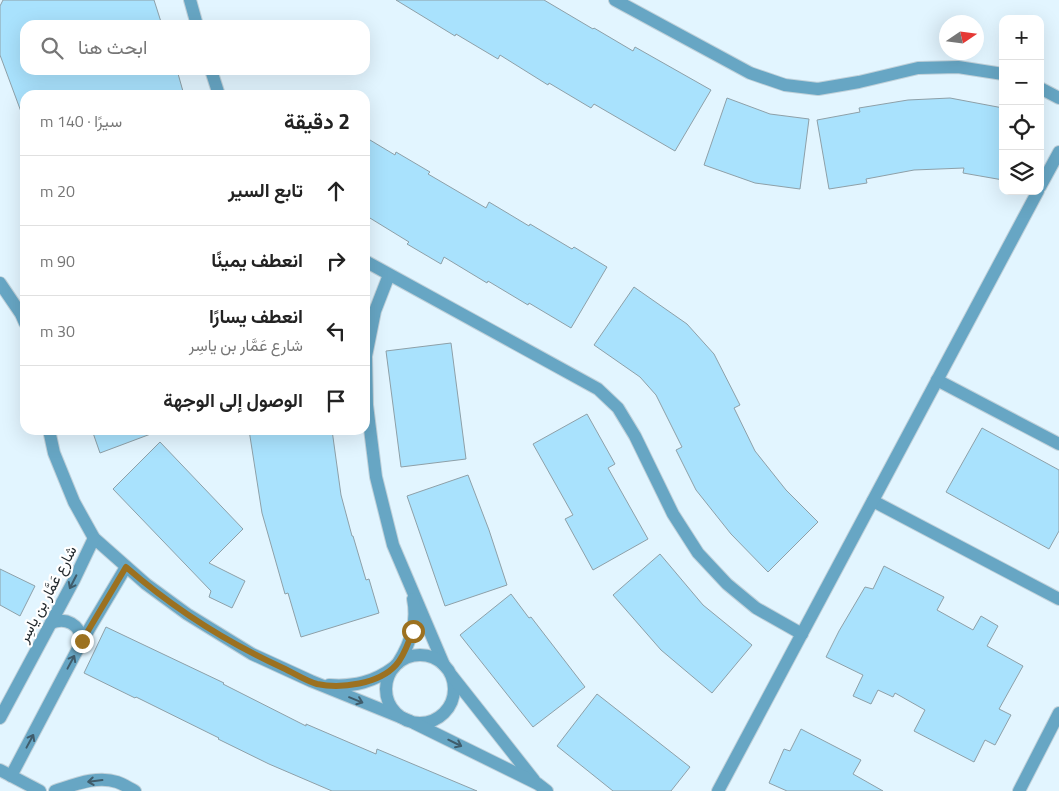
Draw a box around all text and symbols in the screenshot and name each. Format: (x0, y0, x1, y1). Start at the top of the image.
north arrow (939, 15, 984, 60)
map controls (999, 15, 1044, 195)
button: + (999, 15, 1044, 60)
search box (20, 20, 370, 75)
text: ابحث هنا (78, 32, 147, 61)
icon: search (38, 34, 66, 62)
button: − (999, 60, 1044, 105)
text: 2 دقيقة (284, 105, 350, 137)
button: locate (999, 105, 1044, 150)
text: سيرًا · 140 m (40, 109, 122, 133)
button: layers (999, 150, 1044, 195)
text: تابع السير (228, 175, 303, 204)
icon: ahead (322, 177, 350, 205)
text: 20 m (40, 179, 75, 203)
text: انعطف يمينًا (211, 245, 303, 274)
icon: right (322, 247, 350, 275)
text: 90 m (40, 249, 75, 273)
text: انعطف يسارًا (209, 301, 303, 330)
icon: left (322, 317, 350, 345)
text: 30 m (40, 319, 75, 343)
text: شارع عَمَّار بن ياسِر (189, 333, 303, 357)
text: الوصول إلى الوجهة (163, 385, 303, 414)
icon: arrive (322, 387, 350, 415)
street label: شارع عَمَّار بن ياسِر (11, 541, 82, 648)
one-way arrow (68, 574, 77, 589)
route start (402, 620, 425, 643)
route end (71, 630, 94, 653)
one-way arrow (67, 655, 76, 670)
one-way arrow (348, 695, 363, 705)
one-way arrow (25, 734, 35, 748)
one-way arrow (448, 738, 463, 748)
one-way arrow (88, 776, 104, 786)

